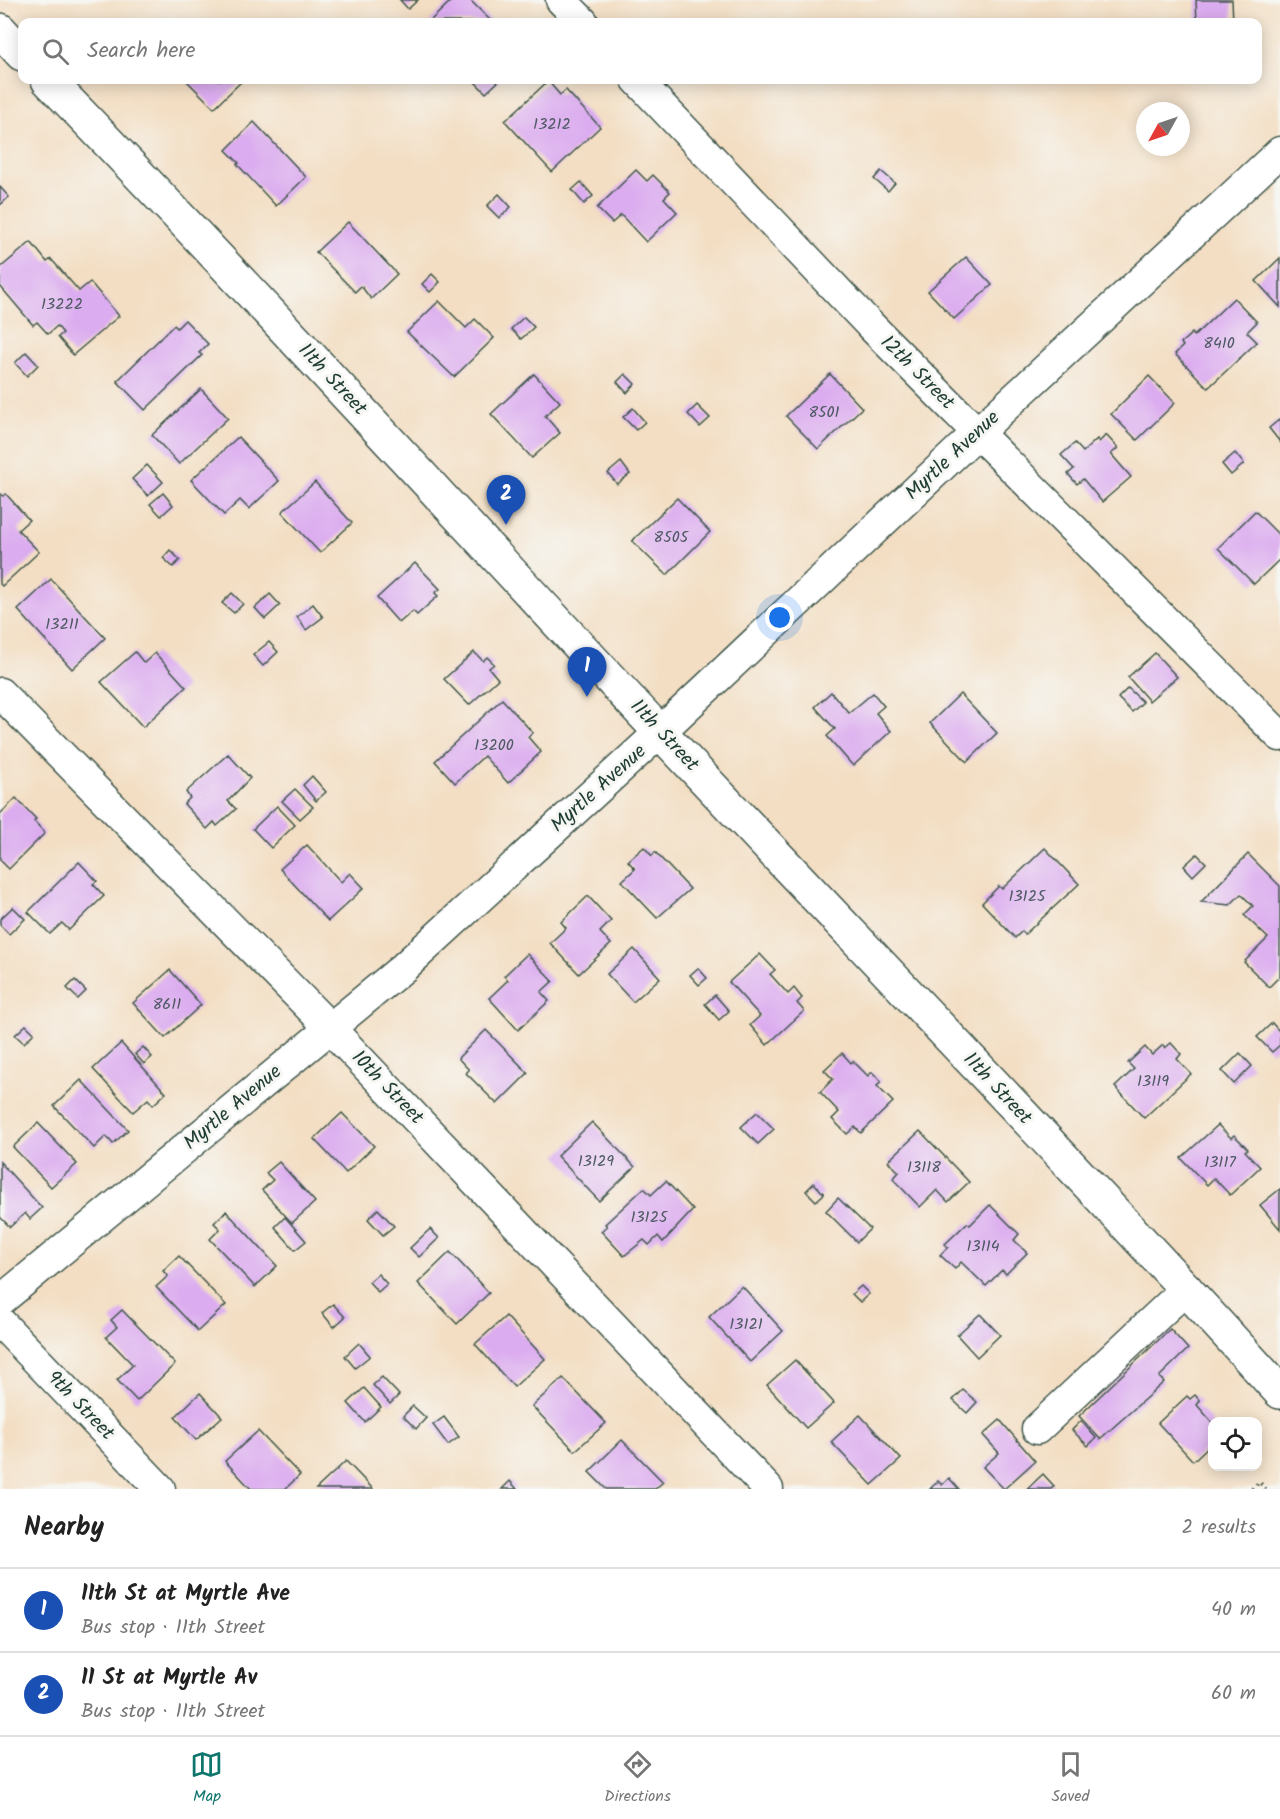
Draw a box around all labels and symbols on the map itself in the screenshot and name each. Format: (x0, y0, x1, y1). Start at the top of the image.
north arrow (1136, 102, 1190, 156)
house number: 13212 (533, 112, 571, 137)
house number: 13222 (41, 292, 83, 317)
street label: 12th Street (872, 328, 962, 418)
house number: 8410 (1203, 331, 1235, 356)
street label: 11th Street (290, 336, 374, 424)
house number: 8501 (808, 400, 840, 425)
street label: Myrtle Avenue (898, 403, 1008, 509)
pin: 2 (486, 476, 526, 525)
house number: 8505 (654, 525, 690, 550)
your location (765, 603, 794, 632)
house number: 13211 (45, 612, 79, 637)
pin: 1 (568, 648, 606, 697)
street label: 11th Street (622, 692, 706, 780)
house number: 13200 (474, 733, 514, 758)
street label: Myrtle Avenue (544, 737, 654, 841)
house number: 13125 (1008, 884, 1047, 909)
house number: 8611 (153, 992, 181, 1017)
street label: 10th Street (343, 1043, 431, 1133)
street label: 11th Street (955, 1045, 1039, 1133)
street label: Myrtle Avenue (177, 1057, 289, 1159)
house number: 13119 (1137, 1069, 1169, 1094)
house number: 13129 (578, 1149, 614, 1174)
house number: 13117 (1204, 1150, 1236, 1175)
house number: 13118 (907, 1155, 941, 1180)
house number: 13125 (630, 1205, 669, 1230)
house number: 13114 (966, 1234, 1000, 1259)
house number: 13121 (729, 1312, 763, 1337)
street label: 9th Street (38, 1364, 122, 1449)

